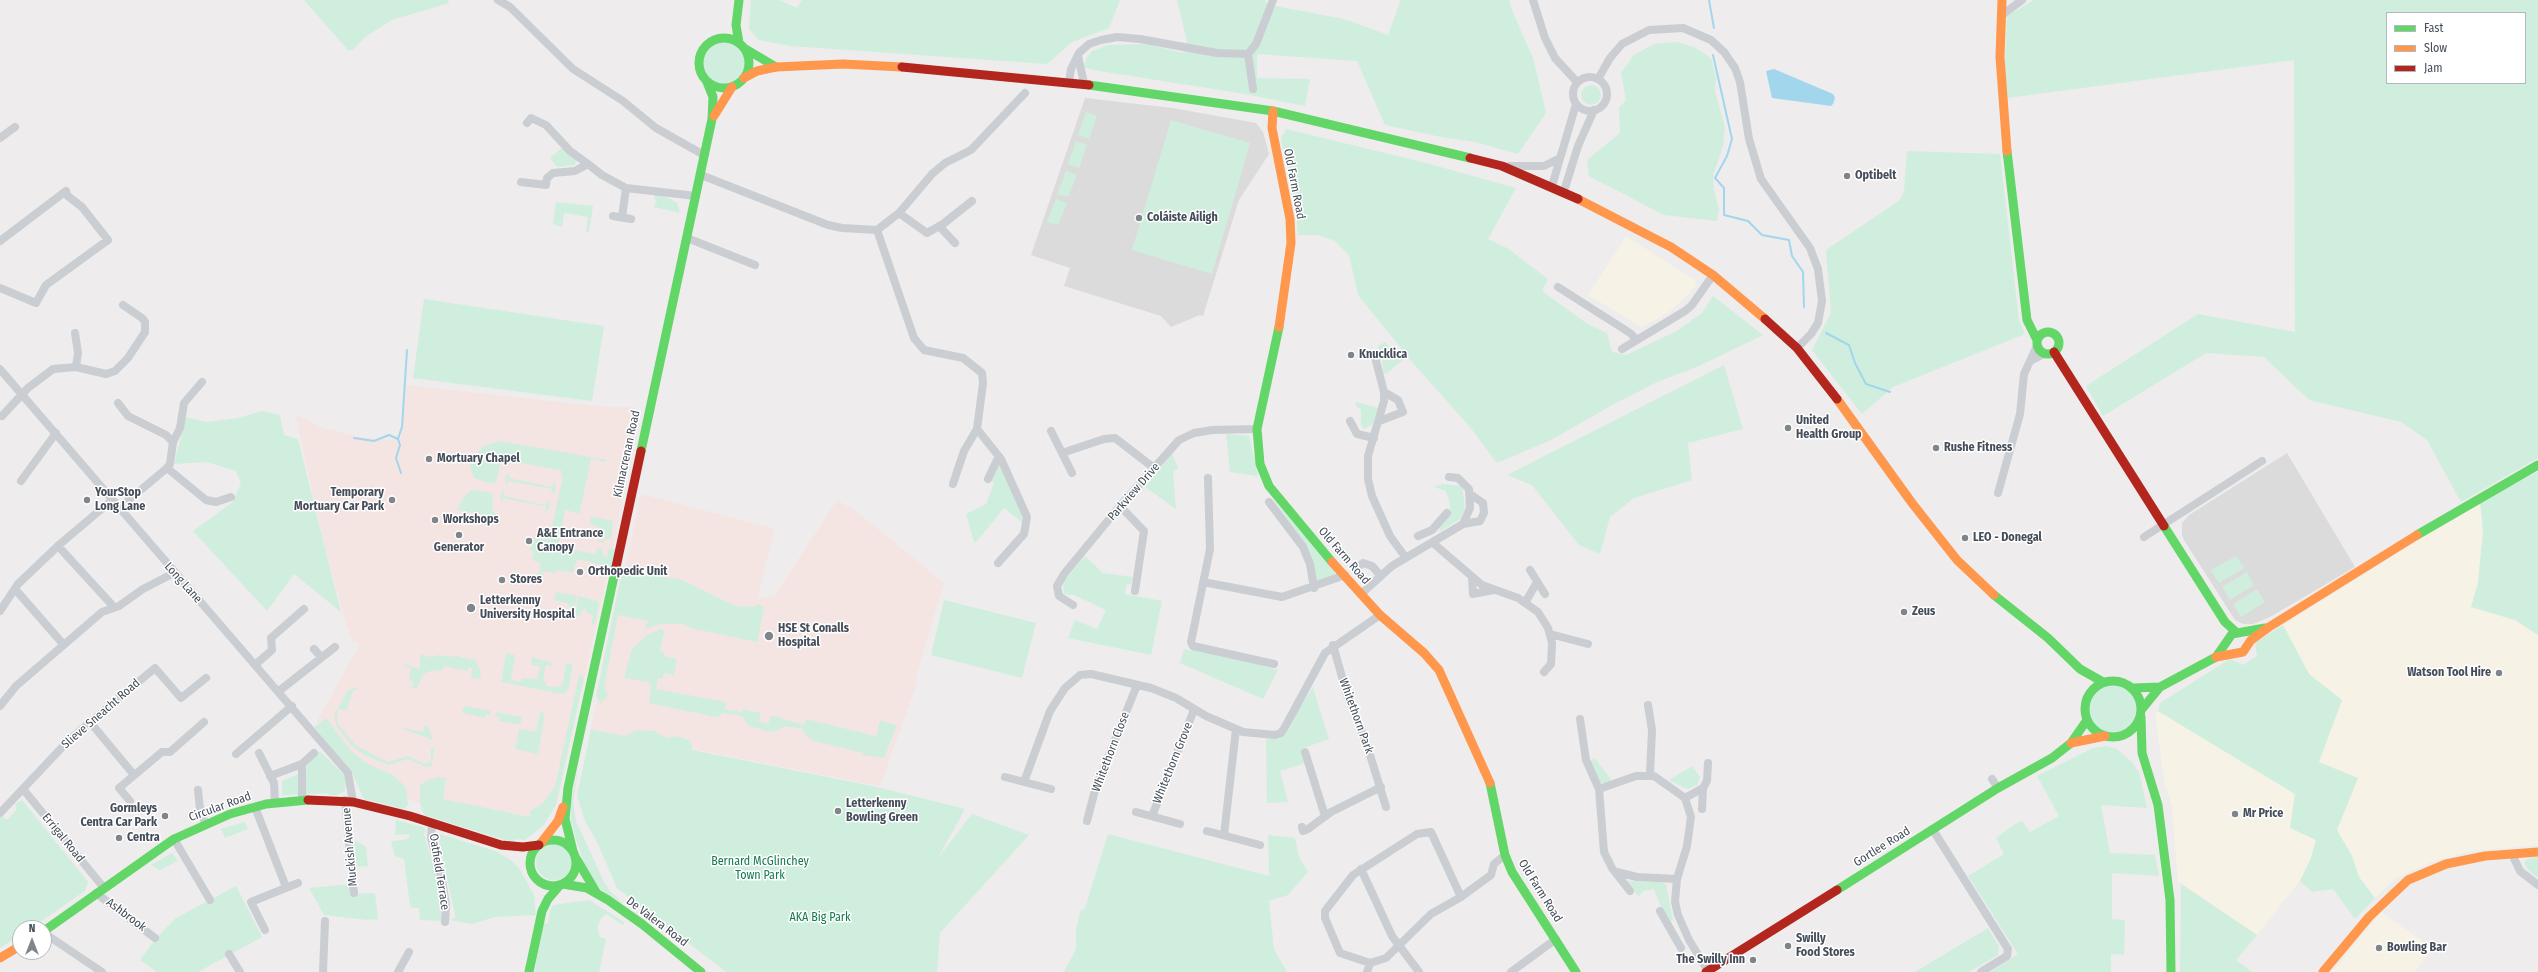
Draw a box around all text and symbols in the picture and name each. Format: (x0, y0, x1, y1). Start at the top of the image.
legend (2386, 12, 2526, 84)
text: Fast (2424, 21, 2443, 35)
text: Slow (2424, 41, 2447, 55)
text: Jam (2424, 61, 2442, 75)
street label: Old Farm Road (1280, 148, 1308, 220)
place label: Optibelt (1855, 169, 1897, 183)
marker: Optibelt (1842, 171, 1852, 181)
place label: Coláiste Ailigh (1147, 211, 1218, 225)
marker: Coláiste Ailigh (1134, 213, 1144, 223)
place label: Knucklica (1359, 348, 1407, 362)
marker: Knucklica (1346, 350, 1356, 360)
street label: Kilmacrenan Road (611, 409, 643, 499)
place label: United Health Group (1796, 414, 1862, 442)
marker: United Health Group (1783, 423, 1793, 433)
place label: Rushe Fitness (1944, 441, 2012, 455)
marker: Rushe Fitness (1931, 443, 1941, 453)
place label: Mortuary Chapel (437, 452, 520, 466)
marker: Mortuary Chapel (424, 454, 434, 464)
street label: Parkview Drive (1105, 460, 1163, 524)
place label: YourStop Long Lane (95, 486, 145, 514)
place label: Temporary Mortuary Car Park (294, 486, 384, 514)
marker: YourStop Long Lane (82, 495, 92, 505)
marker: Temporary Mortuary Car Park (387, 495, 397, 505)
place label: Workshops (443, 513, 499, 527)
marker: Workshops (430, 515, 440, 525)
street label: Old Farm Road (1315, 524, 1373, 588)
place label: A&E Entrance Canopy (537, 527, 603, 555)
marker: Generator (454, 530, 464, 540)
place label: LEO - Donegal (1973, 531, 2042, 545)
marker: LEO - Donegal (1960, 533, 1970, 543)
marker: A&E Entrance Canopy (524, 536, 534, 546)
place label: Generator (434, 541, 484, 555)
street label: Long Lane (161, 560, 205, 606)
place label: Orthopedic Unit (588, 565, 668, 579)
marker: Orthopedic Unit (575, 567, 585, 577)
place label: Stores (510, 573, 542, 587)
marker: Stores (497, 575, 507, 585)
place label: Letterkenny University Hospital (480, 594, 575, 622)
marker: Letterkenny University Hospital (465, 602, 477, 614)
place label: Zeus (1912, 605, 1935, 619)
marker: Zeus (1899, 607, 1909, 617)
place label: HSE St Conalls Hospital (778, 622, 849, 650)
marker: HSE St Conalls Hospital (763, 630, 775, 642)
place label: Watson Tool Hire (2407, 666, 2491, 680)
marker: Watson Tool Hire (2494, 668, 2504, 678)
street label: Slieve Sneacht Road (59, 676, 143, 752)
street label: Whitethorn Park (1336, 676, 1376, 756)
street label: Whitethorn Close (1089, 710, 1133, 794)
street label: Whitethorn Grove (1150, 720, 1196, 806)
street label: Circular Road (187, 789, 253, 825)
place label: Letterkenny Bowling Green (846, 797, 918, 825)
place label: Gormleys Centra Car Park (80, 802, 157, 830)
marker: Letterkenny Bowling Green (833, 806, 843, 816)
street label: Muckish Avenue (339, 807, 361, 887)
place label: Mr Price (2243, 807, 2283, 821)
marker: Mr Price (2230, 809, 2240, 819)
street label: Errigal Road (39, 811, 87, 865)
marker: Gormleys Centra Car Park (160, 811, 170, 821)
street label: Gortlee Road (1851, 824, 1913, 870)
place label: Centra (127, 831, 160, 845)
marker: Centra (114, 833, 124, 843)
street label: Oatfield Terrace (426, 833, 452, 911)
park label: Bernard McGlinchey Town Park (711, 855, 809, 883)
street label: Old Farm Road (1515, 857, 1565, 925)
street label: De Valera Road (623, 894, 691, 950)
street label: Ashbrook (103, 895, 149, 935)
park label: AKA Big Park (789, 911, 851, 925)
north arrow (12, 920, 52, 960)
text: N (29, 922, 35, 935)
place label: Swilly Food Stores (1796, 932, 1855, 960)
marker: Swilly Food Stores (1783, 941, 1793, 951)
place label: Bowling Bar (2387, 941, 2447, 955)
marker: Bowling Bar (2374, 943, 2384, 953)
place label: The Swilly Inn (1676, 953, 1745, 967)
marker: The Swilly Inn (1748, 955, 1758, 965)

